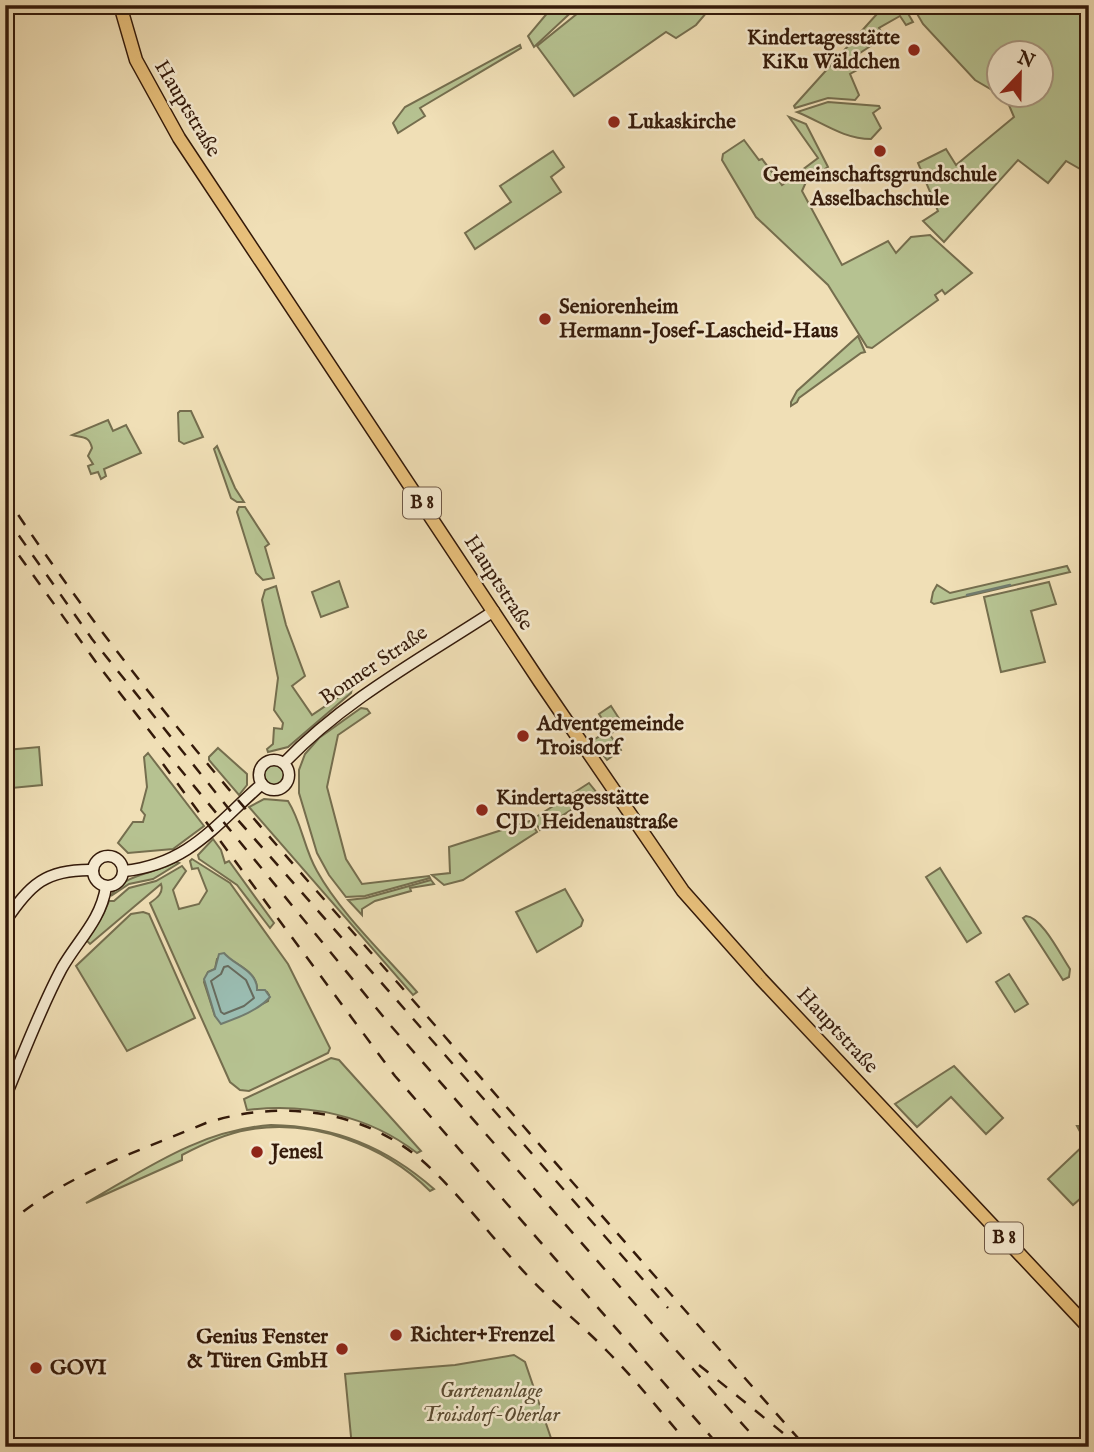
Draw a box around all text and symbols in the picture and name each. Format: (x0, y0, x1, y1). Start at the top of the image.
place label: Kindertagesstätte KiKu Wäldchen (747, 25, 900, 76)
north arrow (986, 38, 1056, 108)
marker: Kindertagesstätte KiKu Wäldchen (906, 42, 922, 58)
text: N (1013, 46, 1038, 75)
street label: Hauptstraße (148, 56, 227, 163)
place label: Lukaskirche (628, 109, 736, 136)
marker: Lukaskirche (606, 114, 622, 130)
marker: Gemeinschaftsgrundschule Asselbachschule (872, 143, 888, 159)
place label: Gemeinschaftsgrundschule Asselbachschule (763, 162, 997, 213)
place label: Seniorenheim Hermann-Josef-Lascheid-Haus (559, 294, 838, 345)
marker: Seniorenheim Hermann-Josef-Lascheid-Haus (537, 311, 553, 327)
road number: B 8 (403, 488, 441, 518)
street label: Hauptstraße (457, 530, 539, 636)
street label: Bonner Straße (315, 620, 434, 712)
place label: Adventgemeinde Troisdorf (536, 711, 684, 762)
marker: Adventgemeinde Troisdorf (515, 728, 531, 744)
place label: Kindertagesstätte CJD Heidenaustraße (496, 785, 678, 836)
marker: Kindertagesstätte CJD Heidenaustraße (474, 802, 490, 818)
street label: Hauptstraße (790, 982, 884, 1080)
place label: Jenesl (268, 1139, 324, 1166)
marker: Jenesl (249, 1144, 265, 1160)
road number: B 8 (985, 1222, 1023, 1254)
place label: Richter+Frenzel (410, 1322, 556, 1349)
place label: Genius Fenster & Türen GmbH (187, 1324, 328, 1375)
marker: Richter+Frenzel (388, 1327, 404, 1343)
marker: Genius Fenster & Türen GmbH (334, 1341, 350, 1357)
place label: GOVI (50, 1355, 107, 1382)
marker: GOVI (28, 1360, 44, 1376)
park label: Gartenanlage Troisdorf-Oberlar (422, 1378, 561, 1429)

